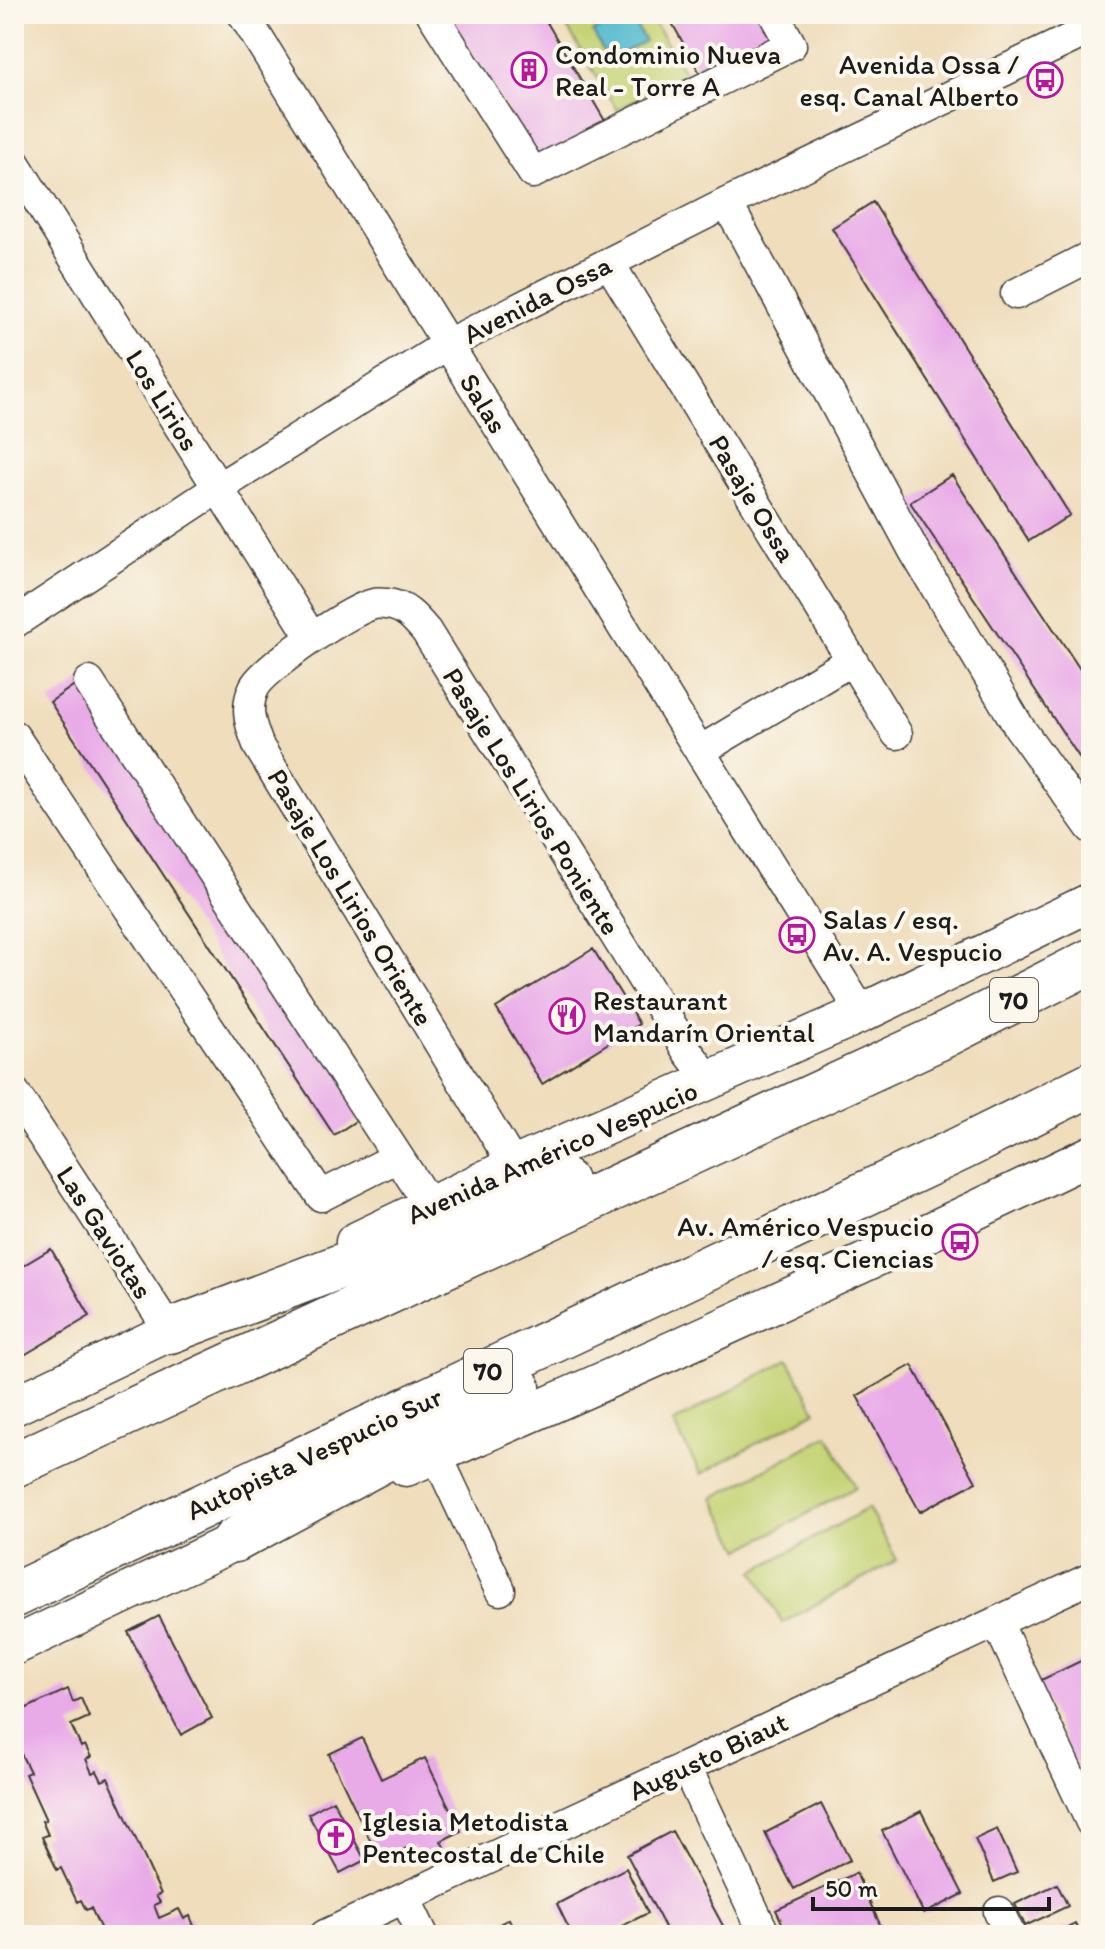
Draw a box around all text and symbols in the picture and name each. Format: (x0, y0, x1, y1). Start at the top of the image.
place label: Condominio Nueva Real - Torre A (555, 37, 781, 103)
place label: Avenida Ossa / esq. Canal Alberto (800, 47, 1019, 113)
building icon: Condominio Nueva Real - Torre A (510, 51, 548, 89)
bus stop icon: Avenida Ossa / esq. Canal Alberto (1026, 61, 1064, 99)
street label: Avenida Ossa (457, 247, 617, 351)
street label: Los Lirios (119, 343, 207, 457)
street label: Salas (452, 367, 516, 439)
street label: Pasaje Ossa (702, 428, 804, 568)
street label: Pasaje Los Lirios Poniente (436, 661, 628, 941)
street label: Pasaje Los Lirios Oriente (261, 762, 441, 1032)
place label: Salas / esq. Av. A. Vespucio (823, 902, 1003, 968)
bus stop icon: Salas / esq. Av. A. Vespucio (778, 916, 816, 954)
road number: 70 (990, 978, 1038, 1022)
place label: Restaurant Mandarín Oriental (593, 983, 815, 1049)
restaurant icon: Restaurant Mandarín Oriental (548, 997, 586, 1035)
street label: Avenida Américo Vespucio (401, 1073, 703, 1231)
street label: Las Gaviotas (49, 1159, 161, 1305)
place label: Av. Américo Vespucio / esq. Ciencias (677, 1209, 934, 1275)
bus stop icon: Av. Américo Vespucio / esq. Ciencias (941, 1223, 979, 1261)
road number: 70 (464, 1349, 512, 1393)
street label: Autopista Vespucio Sur (181, 1379, 448, 1527)
street label: Augusto Biaut (623, 1704, 793, 1808)
place label: Iglesia Metodista Pentecostal de Chile (362, 1804, 605, 1870)
church icon: Iglesia Metodista Pentecostal de Chile (317, 1818, 355, 1856)
scale bar (813, 1861, 1049, 1911)
text: 50 m (825, 1874, 878, 1903)

